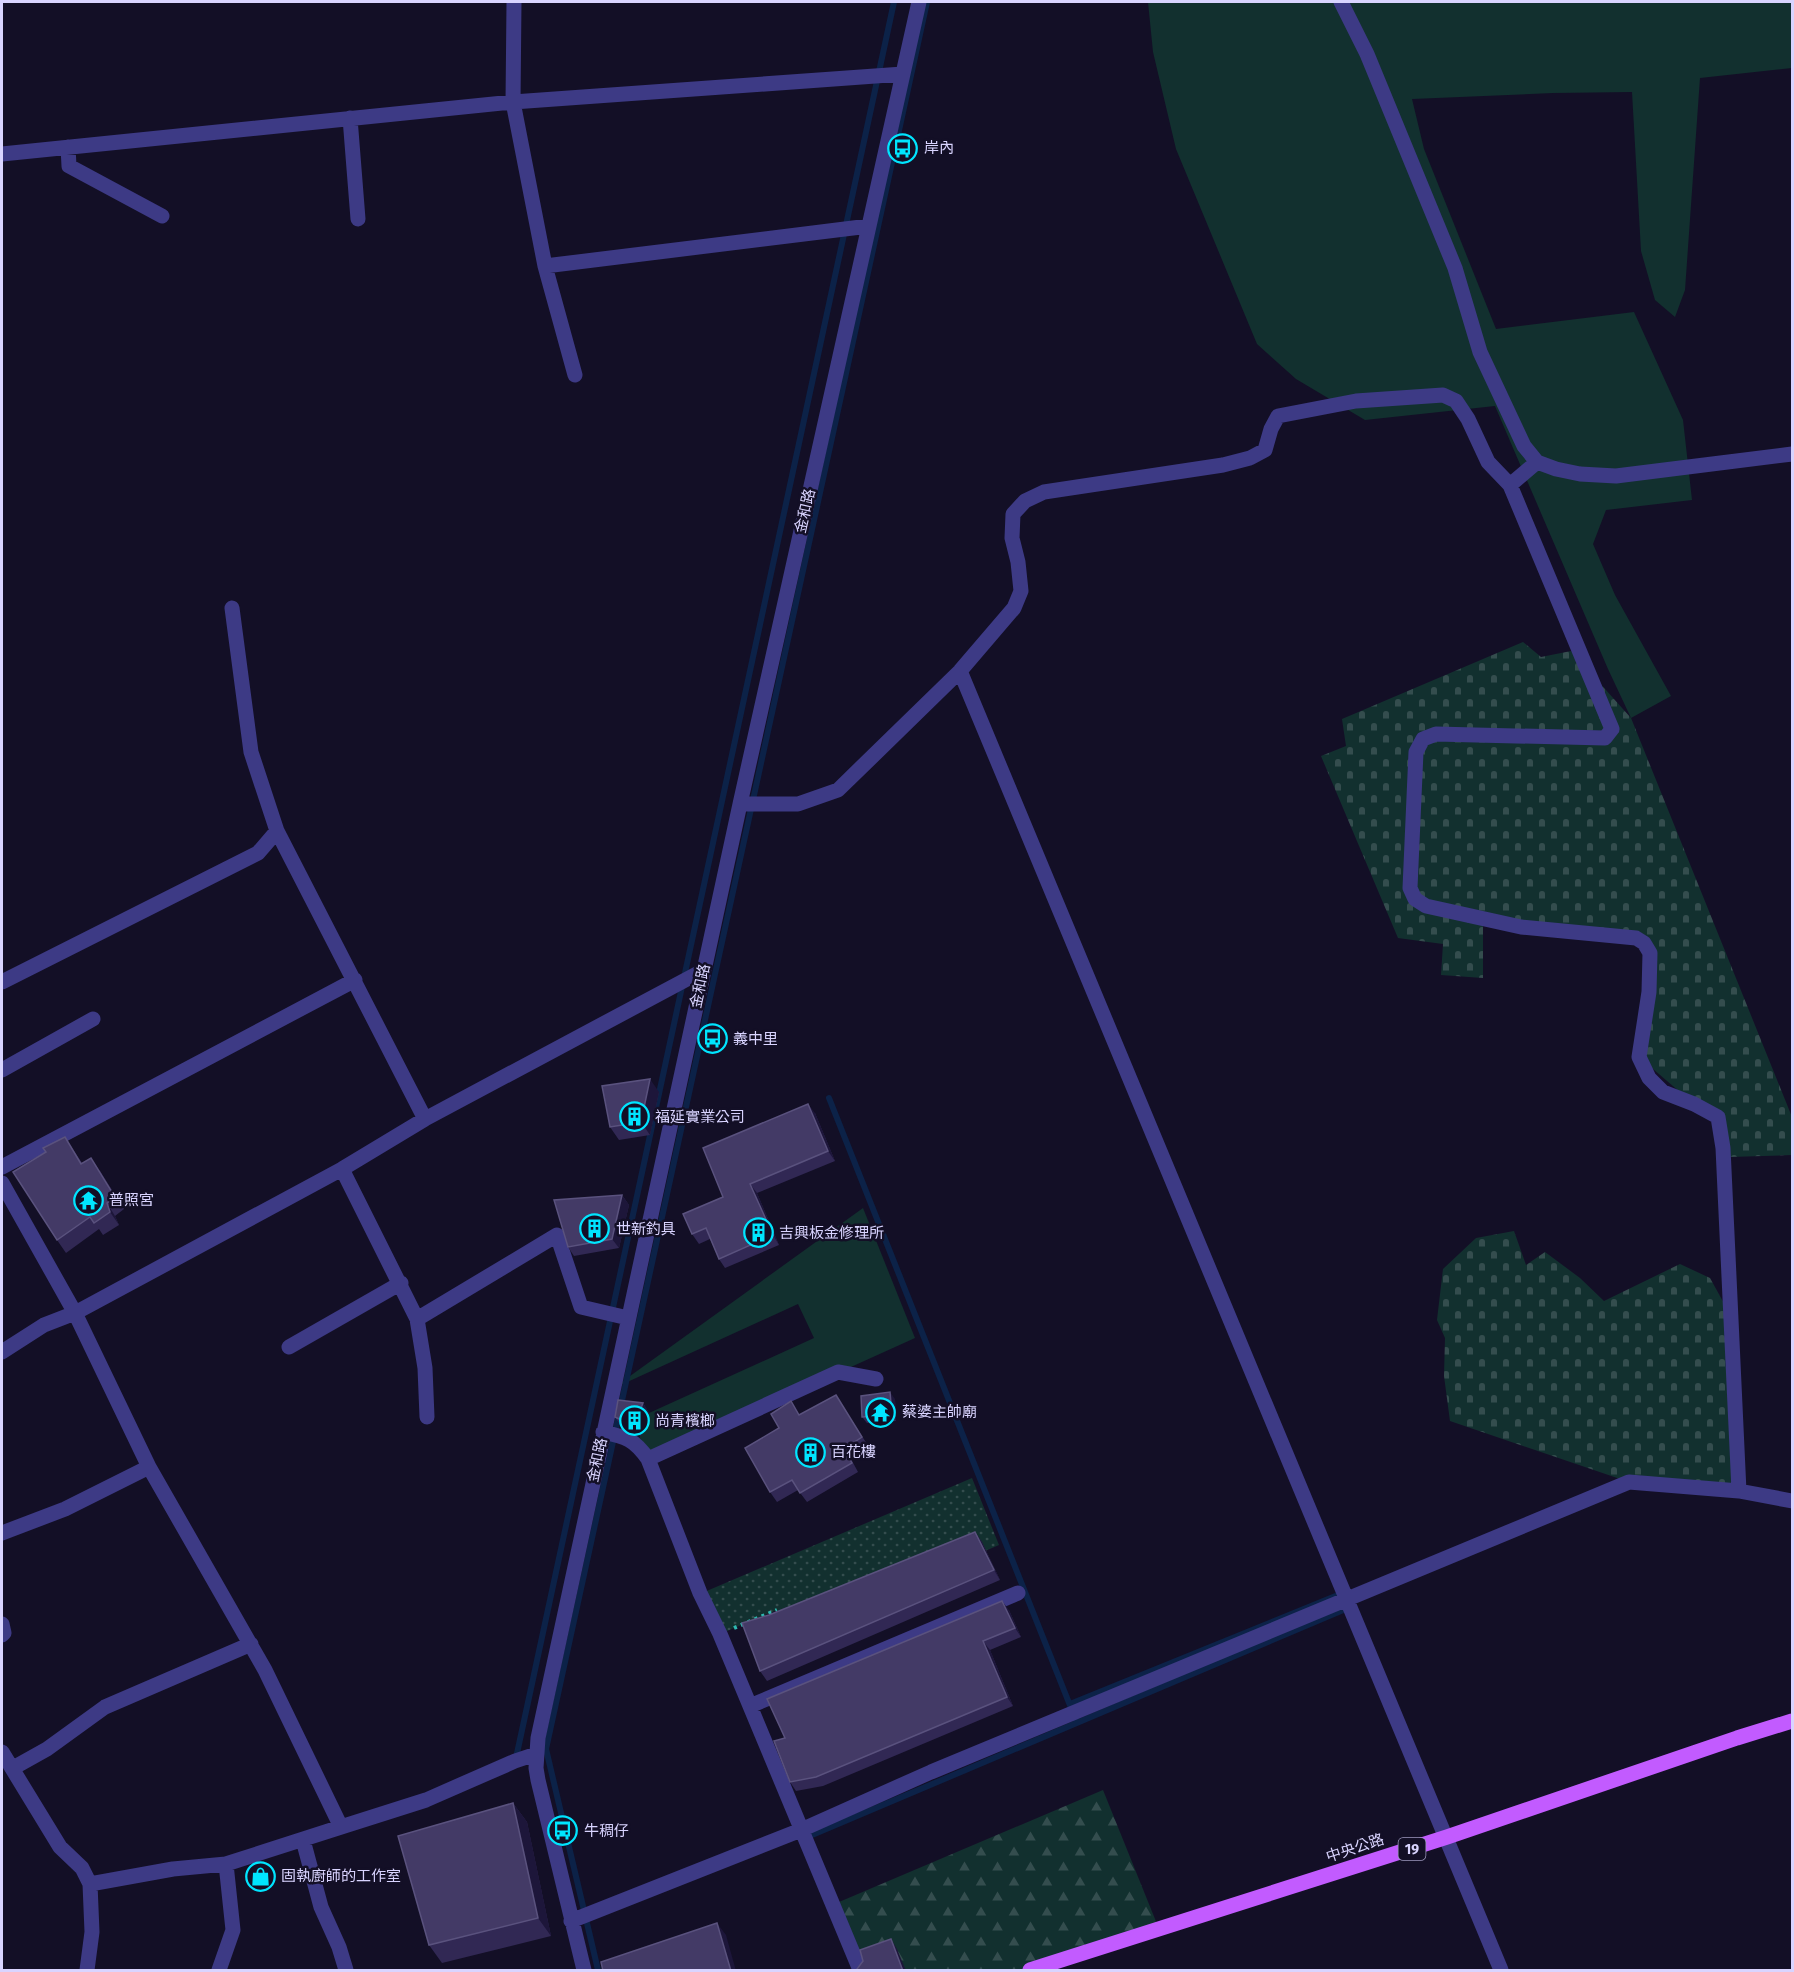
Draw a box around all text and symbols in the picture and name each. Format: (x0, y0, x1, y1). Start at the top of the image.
bus stop icon: 岸內 (887, 132, 919, 164)
place label: 岸內 (924, 139, 954, 157)
street label: 金和路 (791, 487, 819, 535)
street label: 金和路 (687, 962, 713, 1010)
bus stop icon: 義中里 (696, 1023, 728, 1055)
place label: 義中里 (733, 1030, 778, 1048)
building icon: 福延實業公司 (618, 1101, 650, 1133)
place label: 福延實業公司 (655, 1108, 745, 1126)
temple icon: 普照宮 (72, 1184, 104, 1216)
place label: 普照宮 (109, 1191, 154, 1209)
building icon: 世新釣具 (579, 1213, 611, 1245)
building icon: 吉興板金修理所 (742, 1217, 774, 1249)
place label: 世新釣具 (616, 1220, 676, 1238)
place label: 吉興板金修理所 (779, 1224, 884, 1242)
temple icon: 蔡婆主帥廟 (865, 1396, 897, 1428)
place label: 蔡婆主帥廟 (902, 1403, 977, 1421)
building icon: 尚青檳榔 (618, 1405, 650, 1437)
place label: 尚青檳榔 (655, 1412, 715, 1430)
street label: 金和路 (584, 1436, 610, 1484)
building icon: 百花樓 (794, 1436, 826, 1468)
place label: 百花樓 (831, 1443, 876, 1461)
bus stop icon: 牛稠仔 (547, 1815, 579, 1847)
place label: 牛稠仔 (584, 1822, 629, 1840)
street label: 中央公路 (1324, 1830, 1386, 1866)
road number: 19 (1398, 1838, 1426, 1860)
shop icon: 固執廚師的工作室 (244, 1860, 276, 1892)
place label: 固執廚師的工作室 (281, 1867, 401, 1885)

